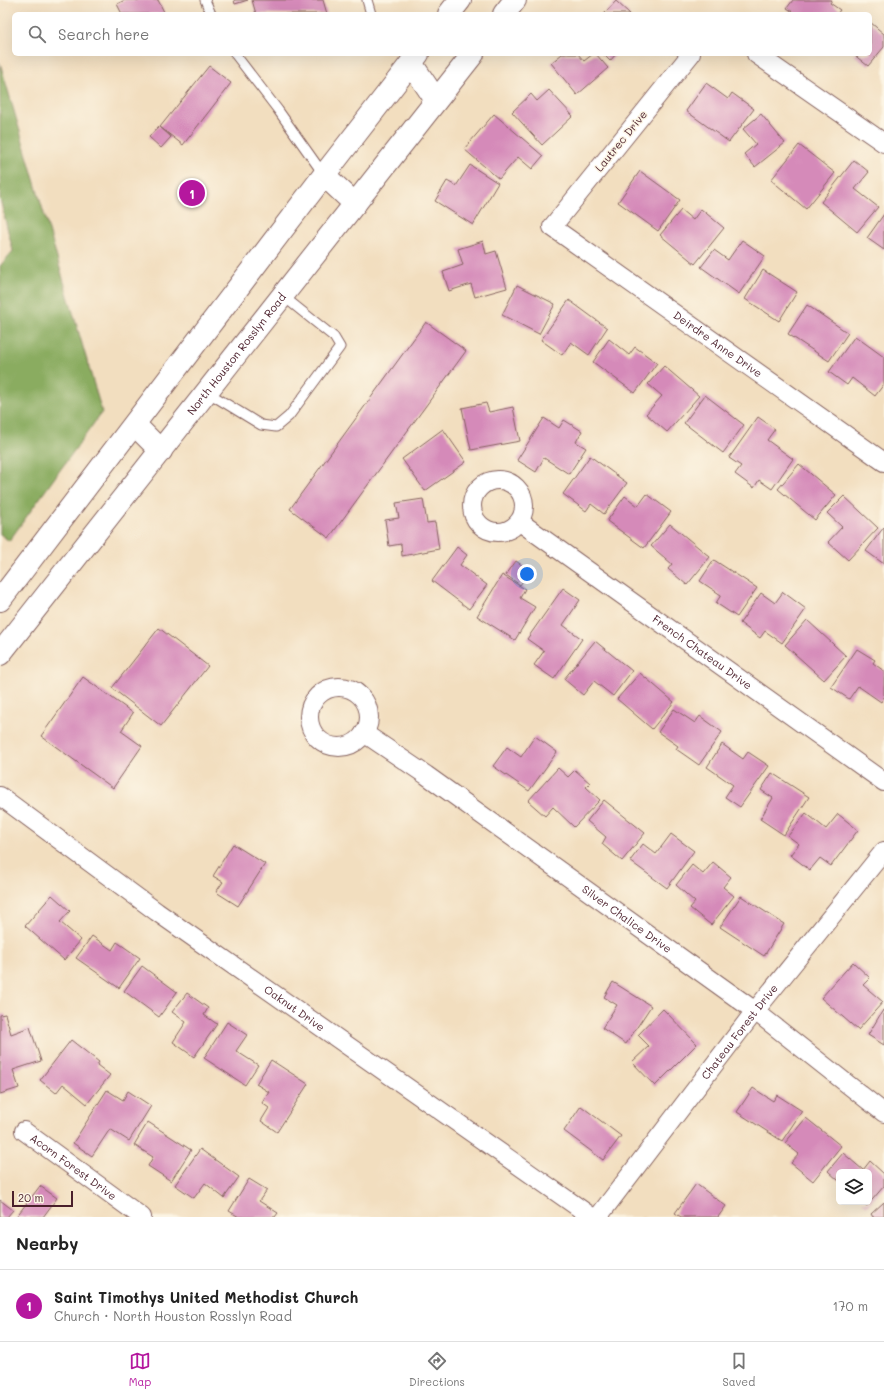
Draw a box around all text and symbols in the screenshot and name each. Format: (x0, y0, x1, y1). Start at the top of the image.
search box (12, 12, 872, 56)
icon: search (26, 23, 48, 45)
text: Search here (58, 24, 149, 44)
street label: Lautrec Drive (591, 107, 650, 175)
pin: 1 (179, 178, 205, 208)
street label: North Houston Rosslyn Road (183, 290, 289, 418)
street label: Deirdre Anne Drive (671, 307, 766, 381)
your location (517, 564, 537, 584)
street label: French Chateau Drive (650, 611, 755, 693)
street label: Silver Chalice Drive (579, 881, 675, 956)
street label: Oaknut Drive (261, 981, 328, 1035)
street label: Chateau Forest Drive (697, 981, 781, 1082)
street label: Acorn Forest Drive (27, 1130, 120, 1203)
map controls (836, 1169, 872, 1205)
button: layers (836, 1169, 872, 1205)
scale bar (12, 1189, 73, 1208)
text: 20 m (18, 1190, 43, 1205)
text: Nearby (16, 1232, 78, 1254)
text: Saint Timothys United Methodist Church (54, 1287, 358, 1307)
text: 1 (26, 1297, 32, 1314)
text: 170 m (832, 1297, 868, 1314)
text: Church · North Houston Rosslyn Road (54, 1307, 292, 1324)
tab: Map (129, 1350, 151, 1389)
tab: Directions (409, 1350, 465, 1389)
tab: Saved (722, 1350, 755, 1389)

